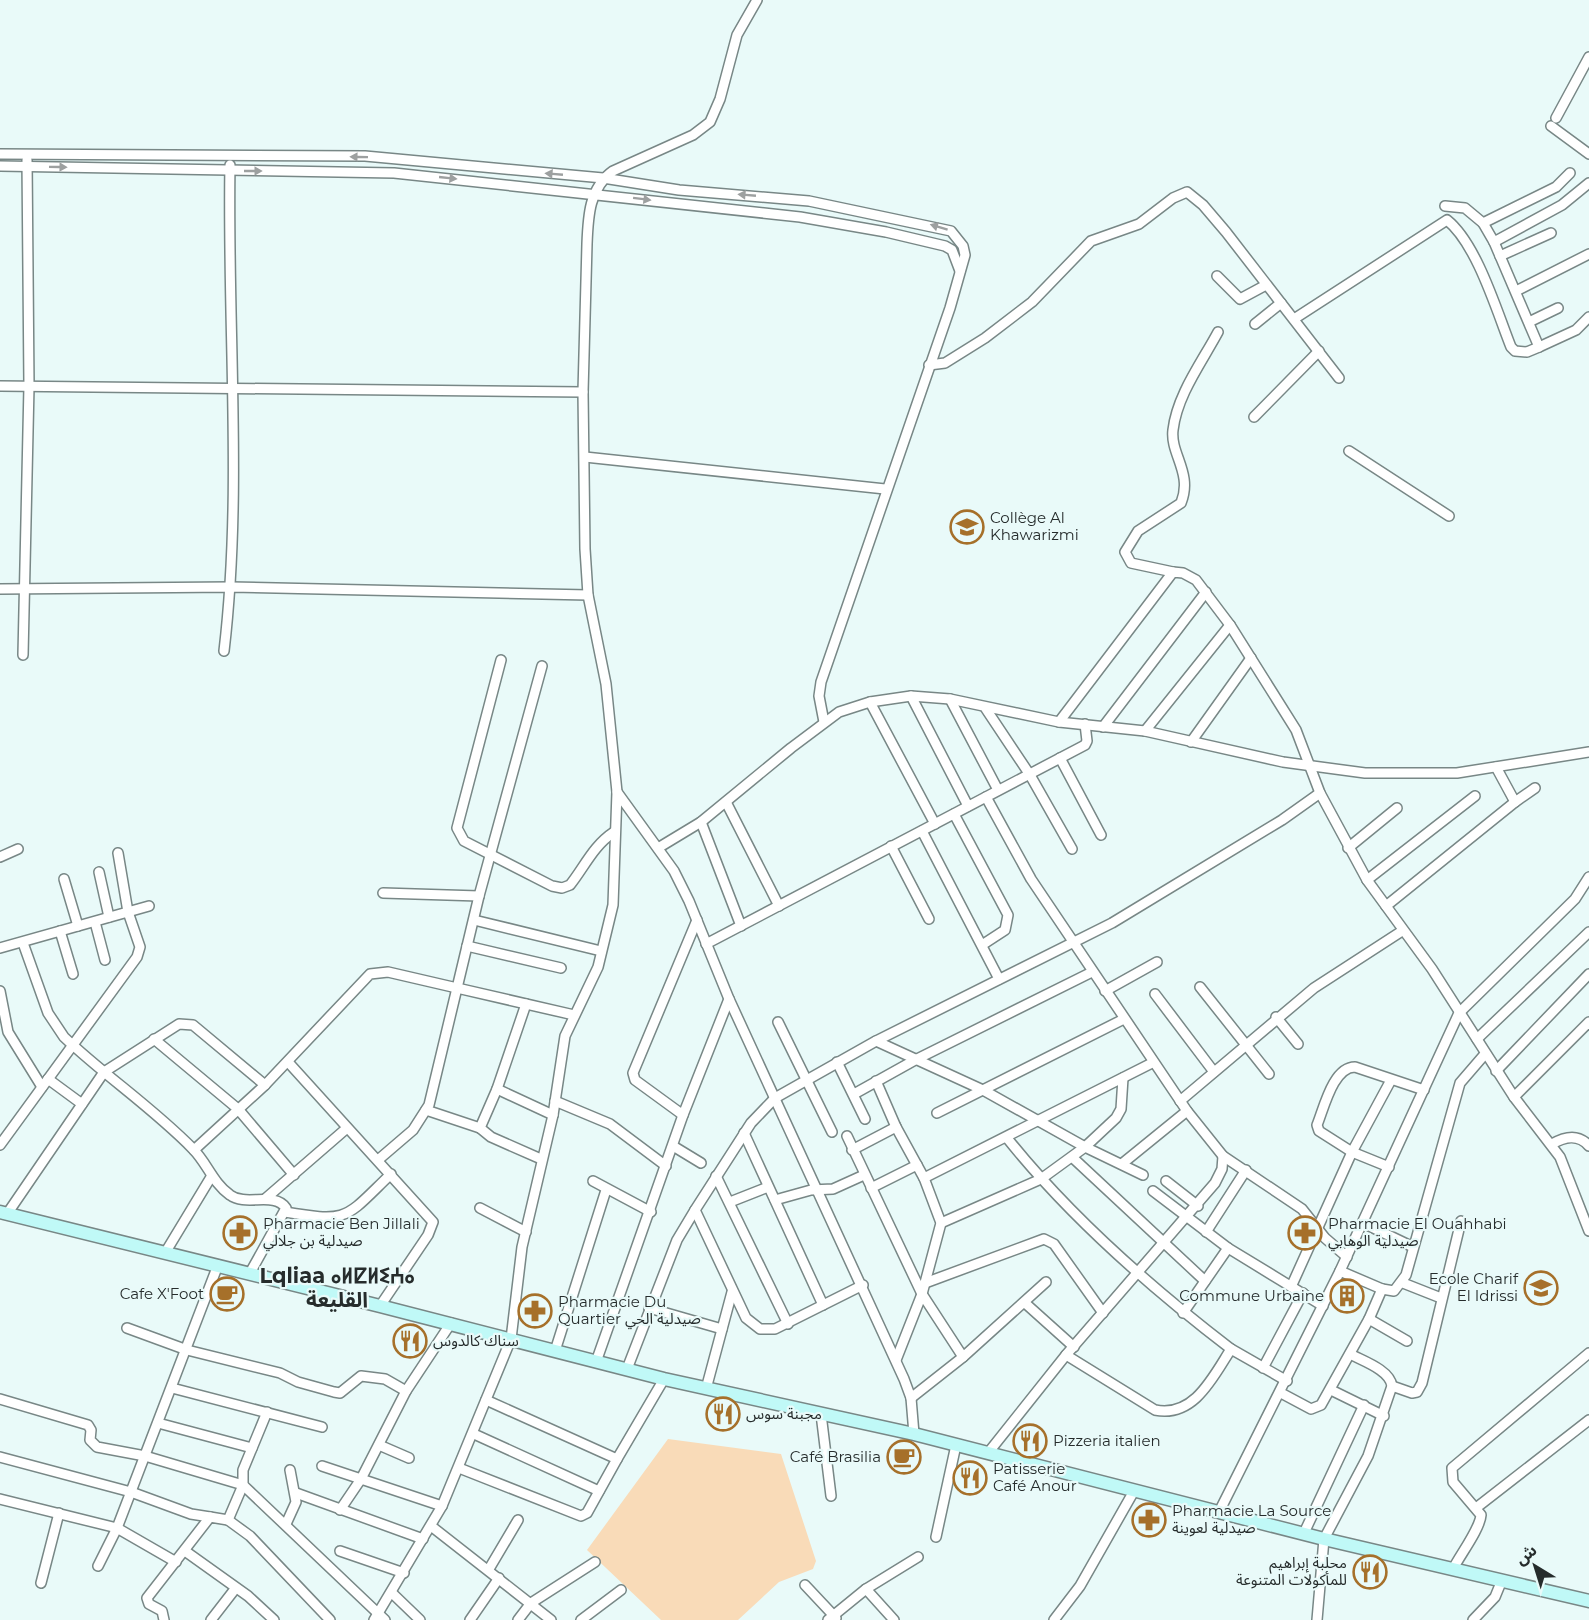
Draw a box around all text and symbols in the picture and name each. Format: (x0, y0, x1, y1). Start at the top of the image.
one-way arrow (350, 152, 369, 161)
one-way arrow (49, 162, 68, 171)
one-way arrow (244, 166, 263, 176)
one-way arrow (544, 169, 563, 179)
one-way arrow (439, 173, 458, 183)
one-way arrow (738, 190, 757, 200)
one-way arrow (633, 194, 652, 204)
one-way arrow (930, 222, 948, 231)
place label: Collège Al Khawarizmi (990, 508, 1079, 544)
school or university icon: Collège Al Khawarizmi (949, 509, 985, 545)
place label: Pharmacie Ben Jillali صيدلية بن جلالي (263, 1214, 420, 1252)
place label: Pharmacie El Ouahhabi صيدلية الوهابي (1328, 1214, 1507, 1252)
pharmacy icon: Pharmacie Ben Jillali صيدلية بن جلالي (222, 1215, 258, 1251)
pharmacy icon: Pharmacie El Ouahhabi صيدلية الوهابي (1287, 1215, 1323, 1251)
district label: Lqliaa ⴰⵍⵇⵍⵉⵄⴰ القليعة (259, 1263, 415, 1312)
place label: Ecole Charif El Idrissi (1429, 1269, 1519, 1305)
school or university icon: Ecole Charif El Idrissi (1523, 1270, 1559, 1306)
cafe icon: Cafe X'Foot (209, 1276, 245, 1312)
building icon: Commune Urbaine (1329, 1278, 1365, 1314)
place label: Cafe X'Foot (120, 1284, 204, 1303)
place label: Commune Urbaine (1179, 1286, 1324, 1305)
place label: Pharmacie Du Quartier صيدلية الحي (558, 1292, 701, 1330)
pharmacy icon: Pharmacie Du Quartier صيدلية الحي (517, 1293, 553, 1329)
restaurant icon: سناك كالدوس (392, 1323, 428, 1359)
place label: سناك كالدوس (433, 1331, 519, 1350)
restaurant icon: مجبنة سوس (705, 1396, 741, 1432)
place label: مجبنة سوس (746, 1404, 822, 1423)
restaurant icon: Pizzeria italien (1012, 1423, 1048, 1459)
place label: Pizzeria italien (1053, 1431, 1161, 1450)
cafe icon: Café Brasilia (886, 1439, 922, 1475)
place label: Café Brasilia (790, 1447, 881, 1466)
place label: Patisserie Café Anour (993, 1459, 1077, 1495)
restaurant icon: Patisserie Café Anour (952, 1460, 988, 1496)
place label: Pharmacie La Source صيدلية لعوينة (1172, 1501, 1331, 1537)
pharmacy icon: Pharmacie La Source صيدلية لعوينة (1131, 1502, 1167, 1538)
north arrow (1505, 1536, 1565, 1596)
text: ش (1512, 1540, 1541, 1569)
place label: محلبة إبراهيم للمأكولات المتنوعة (1236, 1553, 1347, 1589)
restaurant icon: محلبة إبراهيم للمأكولات المتنوعة (1352, 1554, 1388, 1590)

